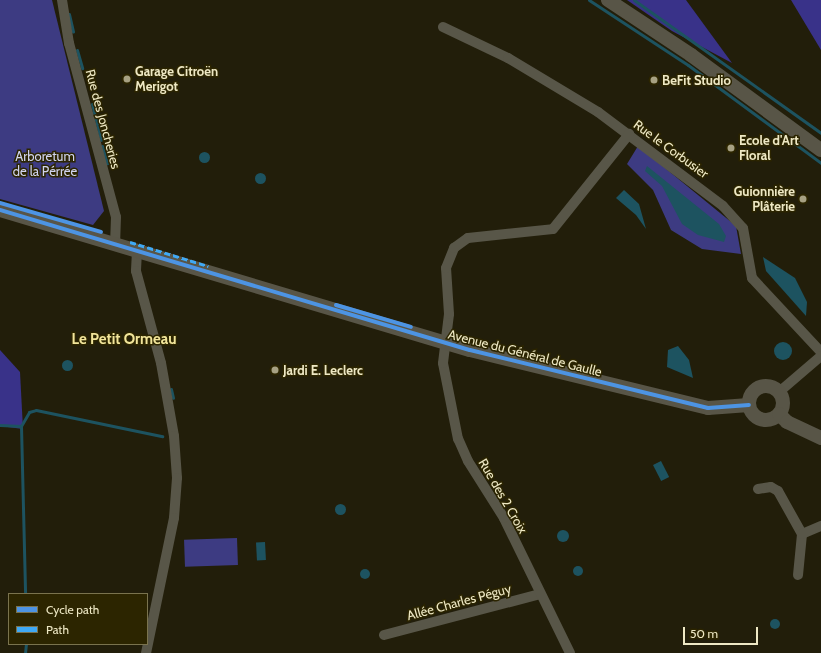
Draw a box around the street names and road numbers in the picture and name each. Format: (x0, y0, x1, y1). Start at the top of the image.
street label: Rue des Joncheries (82, 68, 124, 170)
street label: Rue le Corbusier (631, 117, 711, 181)
street label: Avenue du Général de Gaulle (447, 326, 603, 380)
street label: Rue des 2 Croix (475, 456, 531, 536)
street label: Allée Charles Péguy (405, 581, 513, 623)

